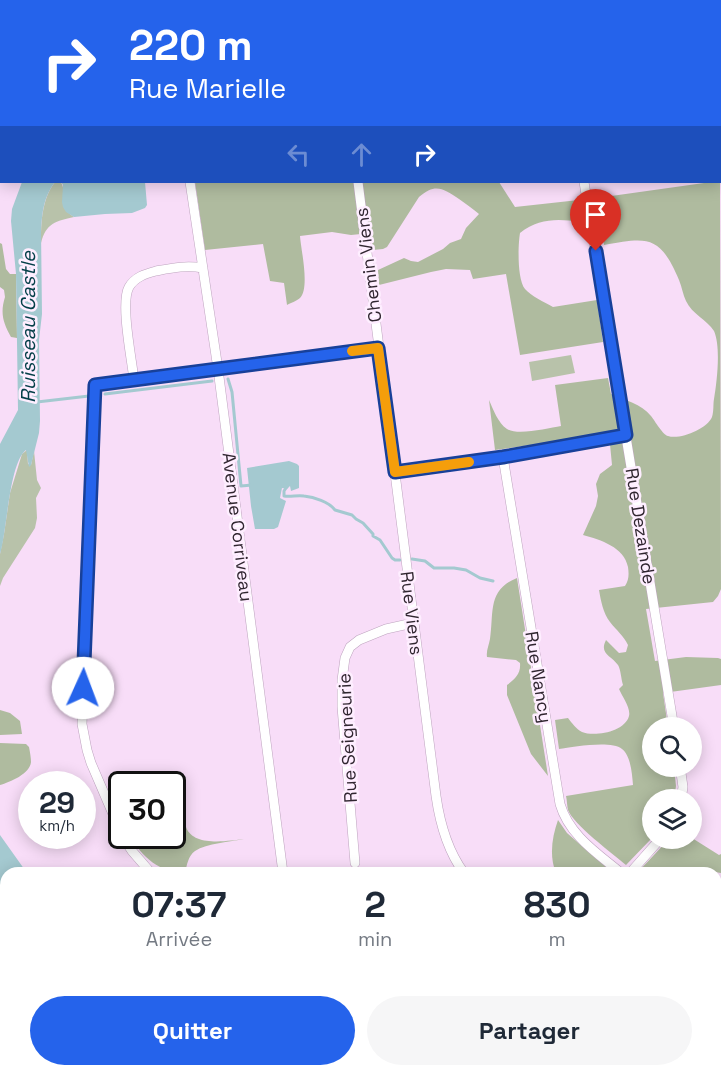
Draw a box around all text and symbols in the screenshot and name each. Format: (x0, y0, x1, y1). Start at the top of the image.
text: 220 m (129, 19, 253, 72)
icon: right (30, 24, 108, 102)
text: Rue Marielle (129, 71, 286, 106)
icon: left (282, 138, 315, 171)
icon: ahead (345, 138, 378, 171)
icon: right (408, 138, 441, 171)
pin (570, 189, 621, 251)
icon: arrive (579, 198, 612, 231)
street label: Chemin Viens (350, 206, 386, 324)
water label: Ruisseau Castle (15, 250, 41, 403)
street label: Avenue Corriveau (217, 451, 259, 603)
street label: Rue Dezainde (620, 466, 662, 586)
street label: Rue Viens (395, 570, 429, 656)
street label: Rue Nancy (520, 629, 558, 725)
position arrow (51, 656, 115, 720)
street label: Rue Seigneurie (332, 673, 362, 803)
map controls (642, 717, 702, 849)
button: search (642, 717, 702, 777)
speed limit sign: 30 (108, 771, 186, 849)
text: 29 (39, 783, 75, 822)
button: layers (642, 789, 702, 849)
text: km/h (39, 816, 75, 835)
text: 07:37 (131, 882, 227, 928)
text: 2 (364, 882, 386, 928)
text: 830 (524, 882, 591, 928)
text: Arrivée (146, 926, 212, 952)
text: min (358, 926, 392, 952)
text: m (549, 926, 566, 952)
button: Quitter (30, 996, 355, 1065)
button: Partager (367, 996, 692, 1065)

